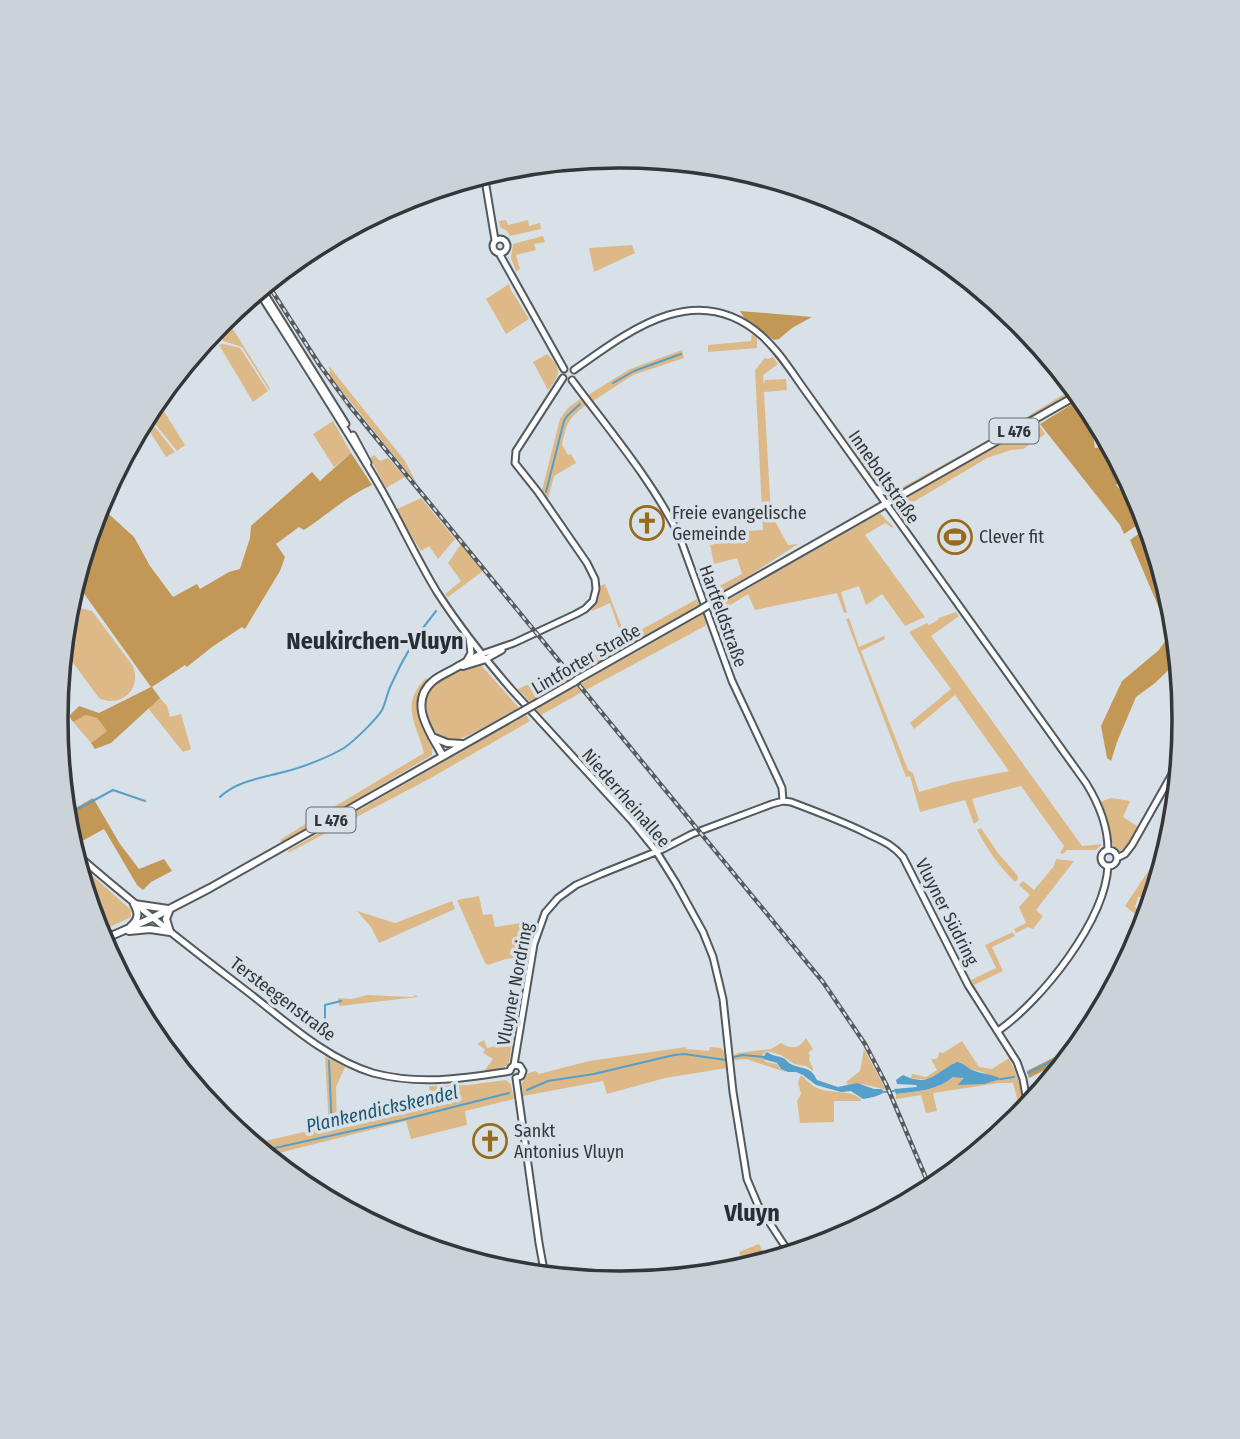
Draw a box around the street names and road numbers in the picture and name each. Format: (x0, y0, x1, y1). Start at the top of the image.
road number: L 476 (990, 418, 1038, 444)
street label: Inneboltstraße (844, 426, 924, 528)
street label: Hartfeldstraße (694, 562, 752, 670)
street label: Lintforter Straße (528, 619, 644, 699)
street label: Niederrheinallee (577, 744, 675, 852)
road number: L 476 (306, 807, 356, 832)
street label: Vluyner Südring (911, 855, 984, 970)
street label: Vluyner Nordring (492, 920, 538, 1047)
street label: Tersteegenstraße (226, 952, 340, 1046)

